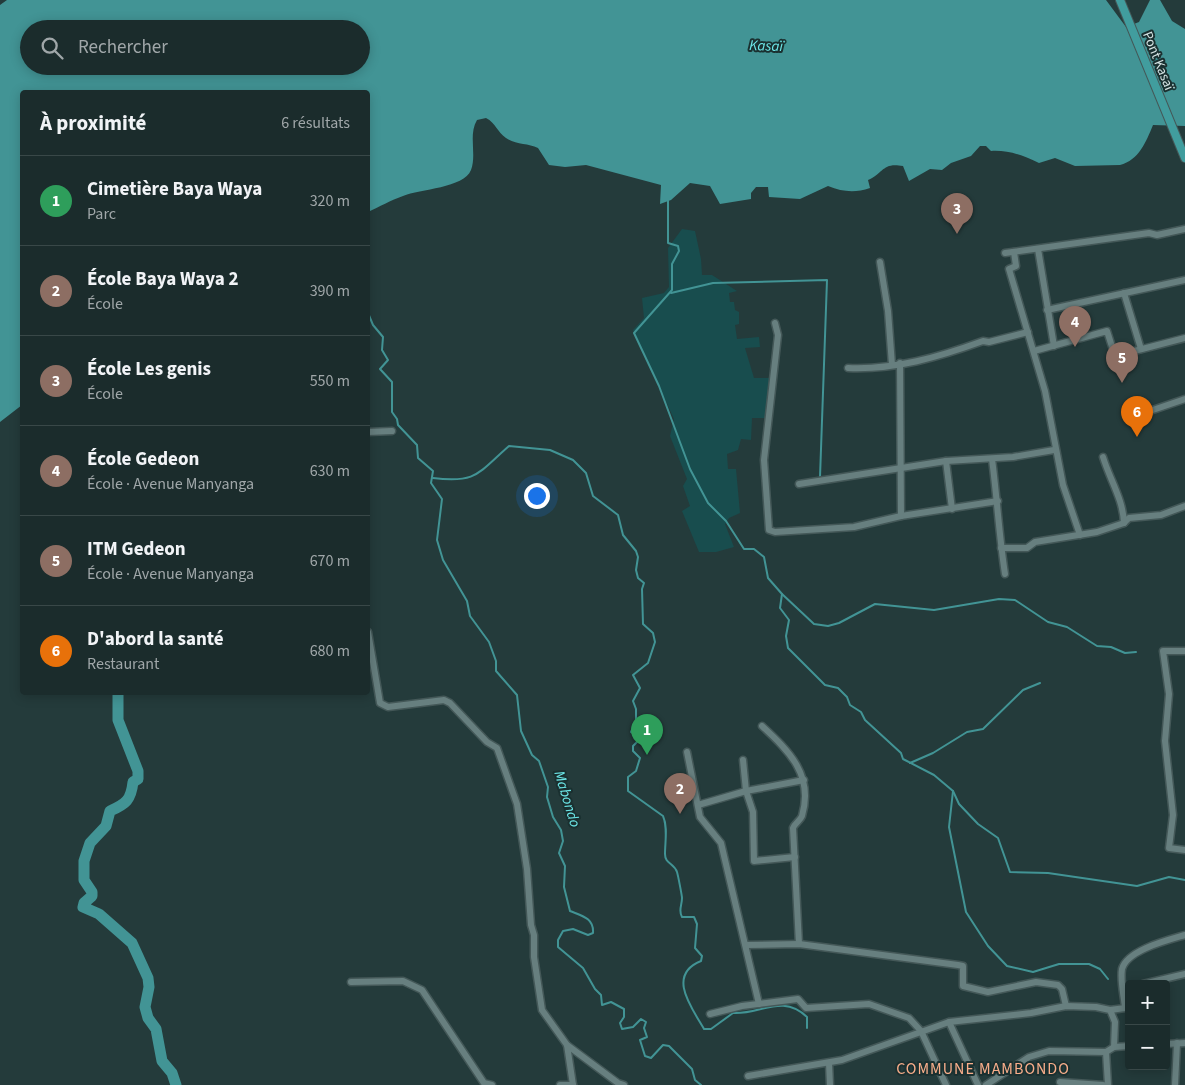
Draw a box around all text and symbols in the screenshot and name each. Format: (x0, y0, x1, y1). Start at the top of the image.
search box (20, 20, 370, 75)
street label: Pont Kasaï (1137, 29, 1179, 94)
icon: search (38, 34, 66, 62)
text: Rechercher (78, 34, 168, 61)
water label: Kasaï (749, 35, 786, 57)
text: À proximité (40, 108, 146, 138)
text: 6 résultats (281, 112, 350, 134)
text: Cimetière Baya Waya (87, 176, 262, 203)
text: 1 (52, 190, 60, 212)
text: 320 m (310, 190, 350, 212)
pin: 3 (941, 193, 973, 234)
text: Parc (87, 203, 116, 225)
text: École Baya Waya 2 (87, 266, 239, 293)
text: 2 (52, 280, 60, 302)
text: 390 m (310, 280, 350, 302)
text: École (87, 293, 123, 315)
pin: 4 (1059, 306, 1091, 347)
pin: 5 (1106, 342, 1138, 383)
text: École Les genis (87, 356, 211, 383)
text: 3 (52, 370, 60, 392)
text: 550 m (310, 370, 350, 392)
text: École (87, 383, 123, 405)
pin: 6 (1121, 396, 1153, 437)
text: École Gedeon (87, 446, 199, 473)
text: 4 (52, 460, 60, 482)
text: 630 m (310, 460, 350, 482)
text: École · Avenue Manyanga (87, 473, 254, 495)
your location (524, 483, 550, 509)
text: ITM Gedeon (87, 536, 186, 563)
text: 5 (52, 550, 60, 572)
text: 670 m (310, 550, 350, 572)
text: École · Avenue Manyanga (87, 563, 254, 585)
text: D'abord la santé (87, 626, 224, 653)
text: 6 (52, 640, 60, 662)
text: 680 m (310, 640, 350, 662)
text: Restaurant (87, 653, 160, 675)
pin: 1 (631, 714, 663, 755)
water label: Mabondo (548, 768, 586, 830)
pin: 2 (664, 773, 696, 814)
map controls (1125, 980, 1170, 1070)
button: + (1125, 980, 1170, 1025)
button: − (1125, 1025, 1170, 1070)
district label: COMMUNE MAMBONDO (896, 1058, 1070, 1080)

